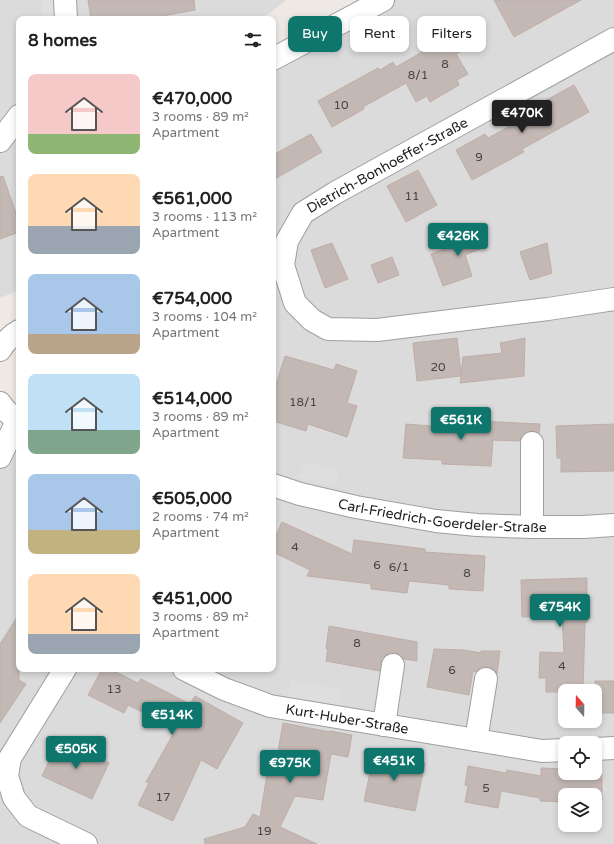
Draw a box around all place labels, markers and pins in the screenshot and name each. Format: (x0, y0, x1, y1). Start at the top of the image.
pin: €470K (494, 100, 550, 134)
pin: €426K (430, 223, 486, 257)
pin: €561K (433, 407, 489, 441)
pin: €754K (532, 594, 588, 628)
pin: €514K (144, 702, 200, 736)
pin: €505K (48, 736, 104, 770)
pin: €451K (366, 748, 422, 782)
pin: €975K (262, 750, 318, 784)

